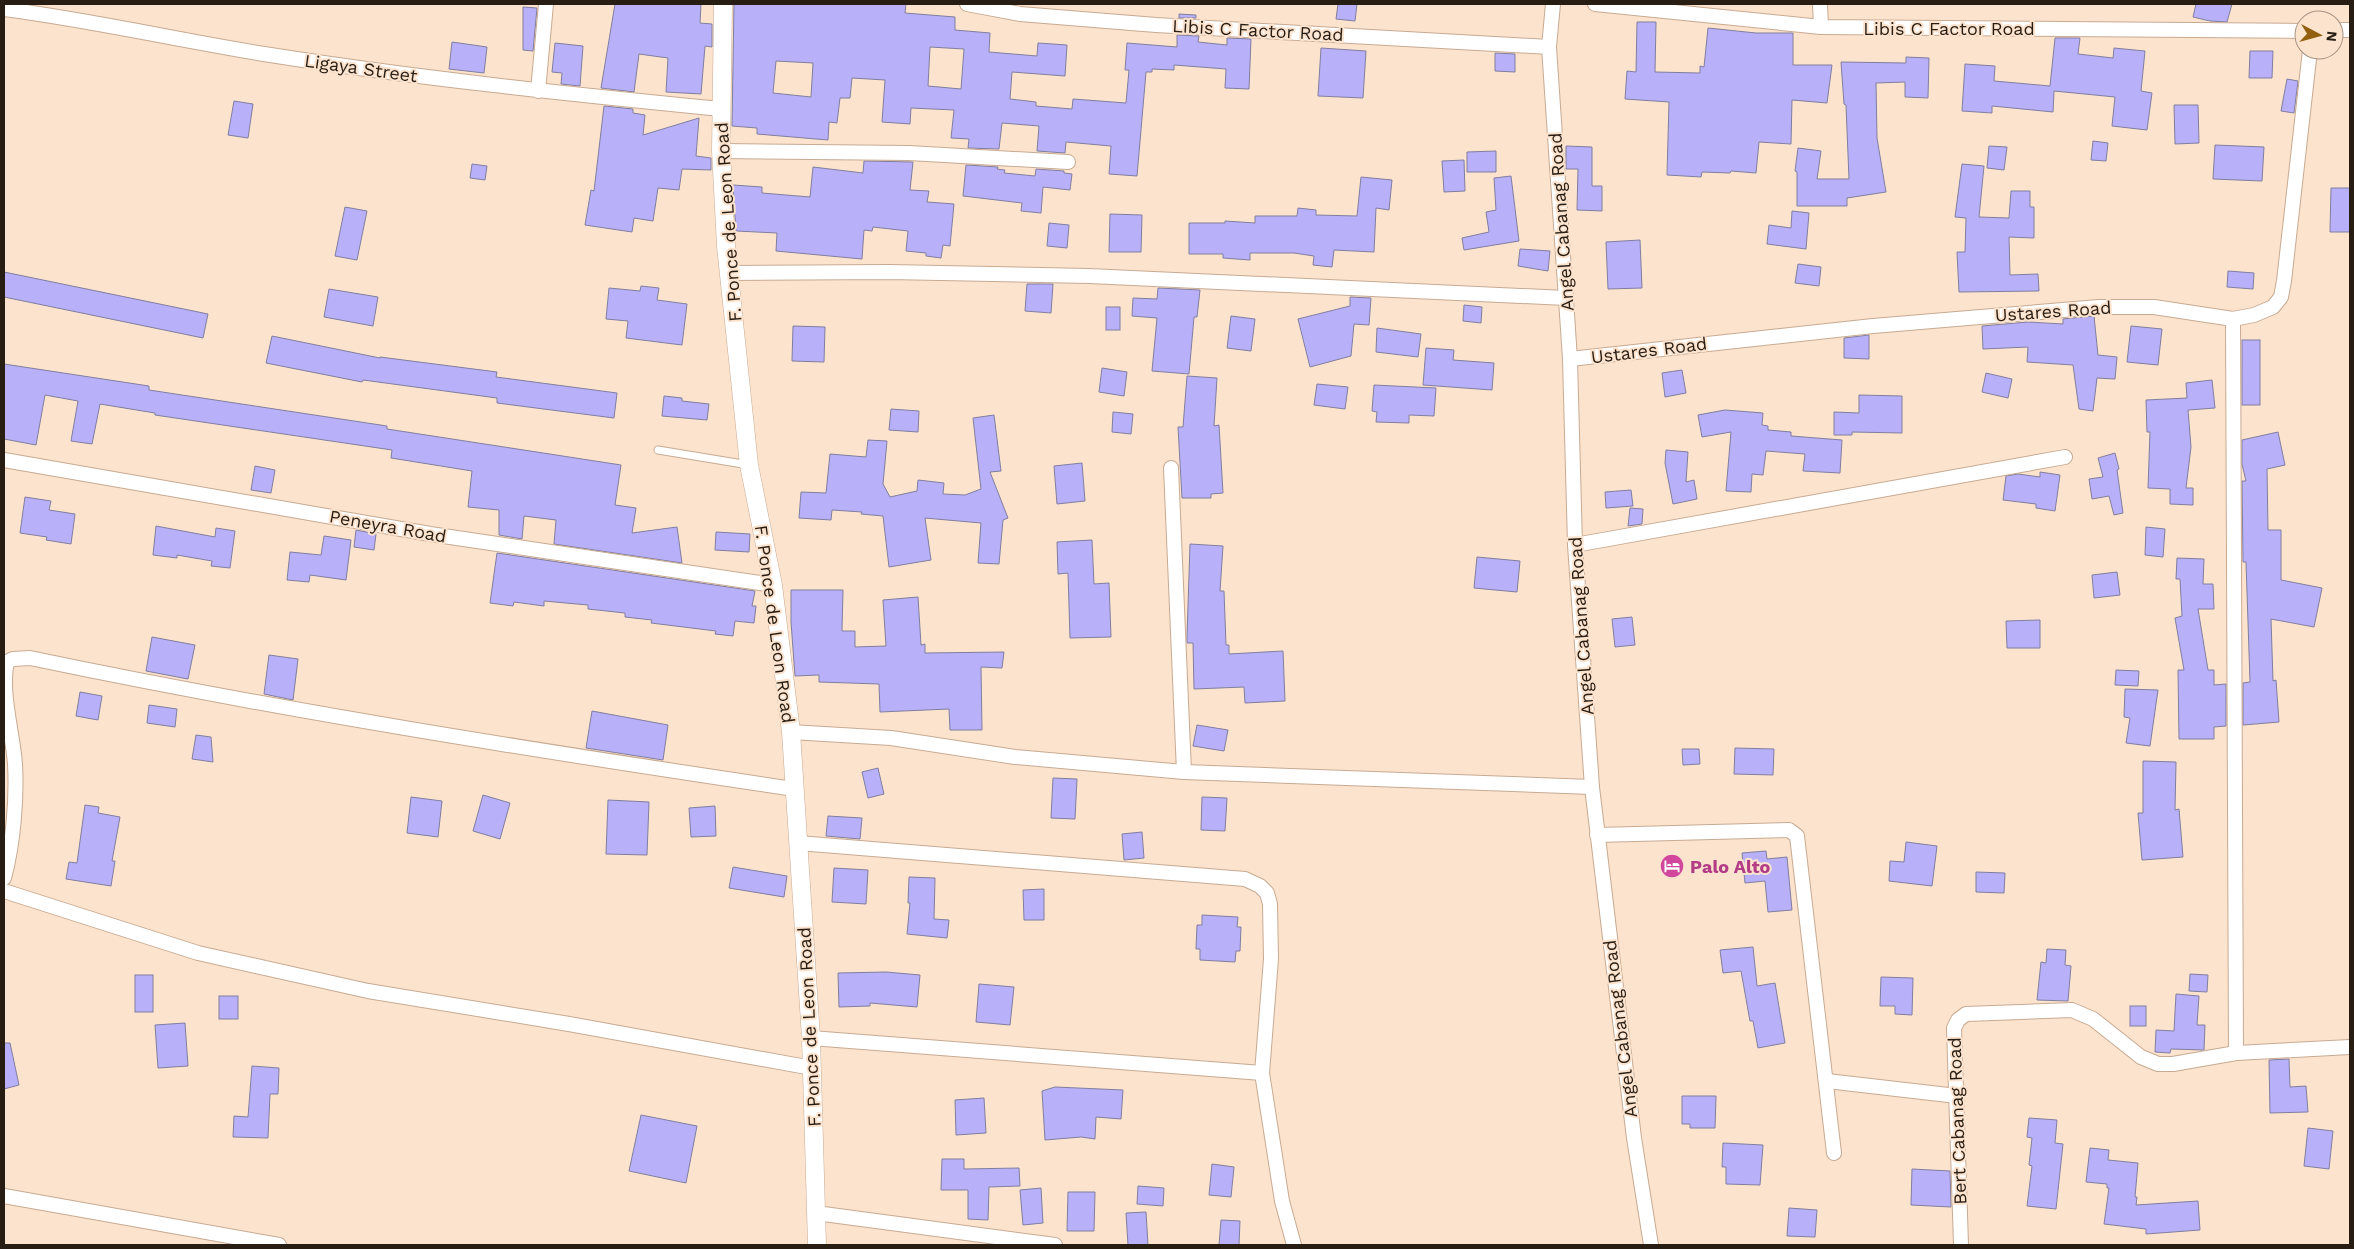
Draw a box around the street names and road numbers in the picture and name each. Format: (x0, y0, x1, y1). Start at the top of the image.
street label: Libis C Factor Road (1172, 15, 1344, 45)
street label: Libis C Factor Road (1863, 18, 2035, 39)
street label: Ligaya Street (303, 50, 419, 86)
street label: F. Ponce de Leon Road (711, 122, 745, 322)
street label: Angel Cabanag Road (1544, 132, 1578, 312)
street label: Ustares Road (1994, 296, 2112, 326)
street label: Ustares Road (1590, 332, 1708, 368)
street label: Peneyra Road (328, 505, 448, 547)
street label: F. Ponce de Leon Road (751, 524, 799, 724)
street label: Angel Cabanag Road (1564, 536, 1598, 716)
street label: F. Ponce de Leon Road (793, 927, 825, 1127)
street label: Angel Cabanag Road (1599, 939, 1641, 1119)
street label: Bert Cabanag Road (1944, 1037, 1970, 1205)

